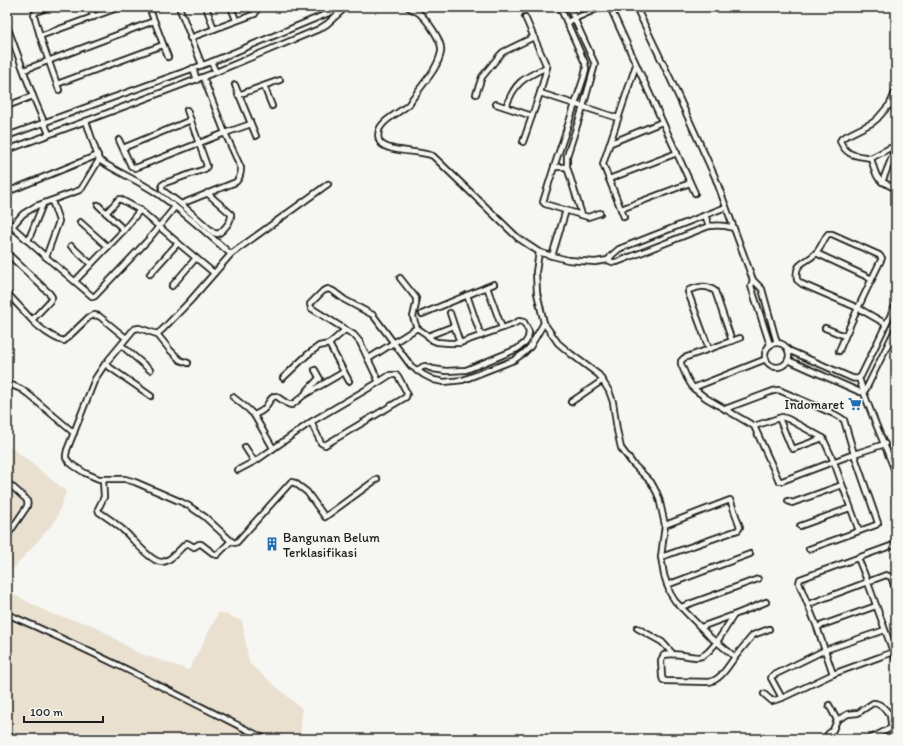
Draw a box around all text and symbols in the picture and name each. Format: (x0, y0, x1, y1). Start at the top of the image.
supermarket icon: Indomaret (847, 396, 863, 412)
place label: Indomaret (785, 397, 844, 412)
place label: Bangunan Belum Terklasifikasi (283, 530, 380, 560)
building icon: Bangunan Belum Terklasifikasi (264, 536, 280, 552)
scale bar (24, 698, 103, 724)
text: 100 m (30, 705, 63, 719)

